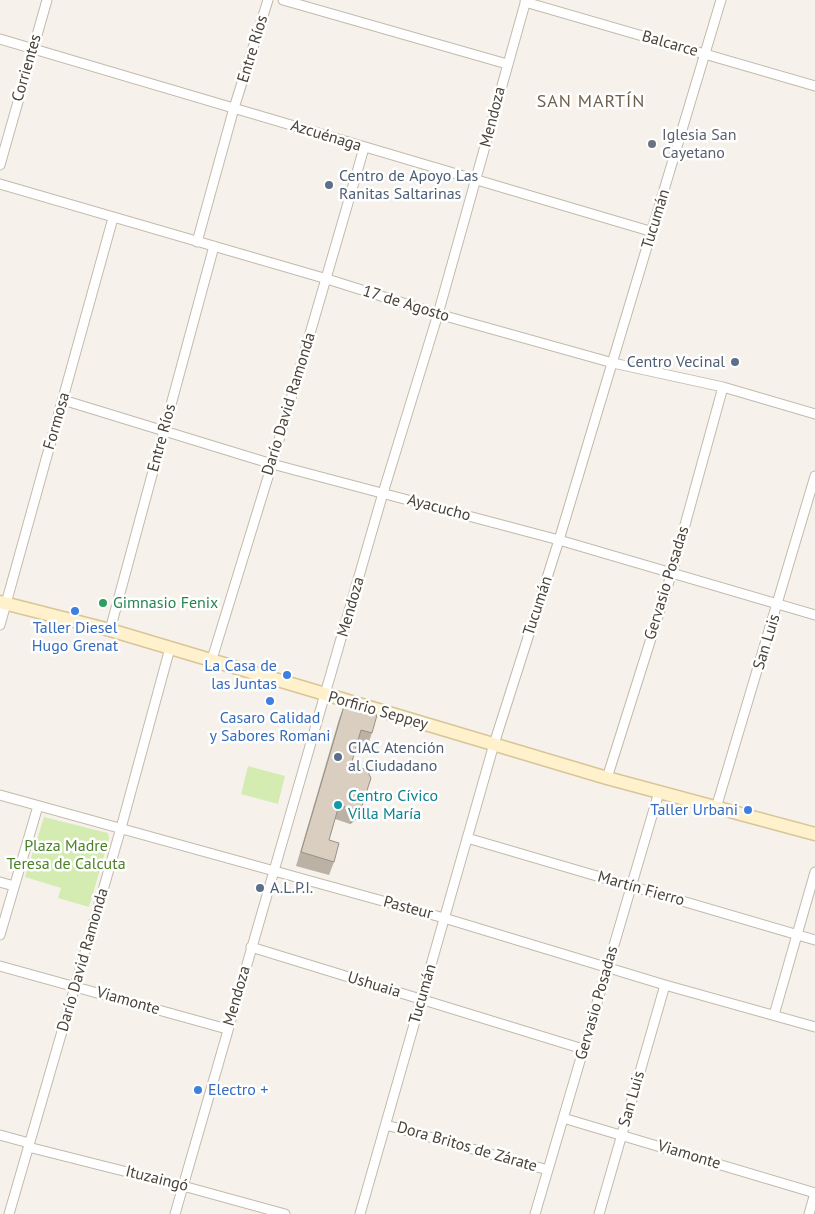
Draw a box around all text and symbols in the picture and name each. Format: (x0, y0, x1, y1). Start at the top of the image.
street label: Entre Ríos (234, 13, 272, 85)
street label: Balcarce (640, 27, 700, 61)
street label: Corrientes (8, 32, 46, 104)
street label: Mendoza (476, 85, 510, 149)
district label: SAN MARTÍN (535, 91, 647, 113)
street label: Azcuénaga (288, 116, 364, 156)
place label: Iglesia San Cayetano (662, 125, 736, 163)
marker: Iglesia San Cayetano (646, 138, 658, 150)
place label: Centro de Apoyo Las Ranitas Saltarinas (339, 166, 478, 204)
marker: Centro de Apoyo Las Ranitas Saltarinas (323, 179, 335, 191)
street label: Tucumán (638, 187, 674, 251)
street label: 17 de Agosto (360, 282, 452, 326)
street label: Darío David Ramonda (258, 330, 320, 478)
place label: Centro Vecinal (627, 352, 725, 372)
marker: Centro Vecinal (729, 356, 741, 368)
street label: Formosa (40, 390, 74, 452)
street label: Entre Ríos (144, 402, 180, 474)
street label: Ayacucho (405, 490, 473, 526)
street label: Gervasio Posadas (641, 524, 693, 642)
street label: Tucumán (519, 574, 557, 638)
street label: Mendoza (333, 575, 369, 639)
place label: Gimnasio Fenix (113, 593, 218, 613)
marker: Gimnasio Fenix (97, 597, 109, 609)
marker: Taller Diesel Hugo Grenat (69, 605, 81, 617)
street label: San Luis (749, 612, 785, 672)
place label: Taller Diesel Hugo Grenat (32, 618, 118, 656)
place label: La Casa de las Juntas (204, 656, 277, 694)
marker: La Casa de las Juntas (281, 669, 293, 681)
street label: Porfirio Seppey (326, 688, 430, 734)
marker: Casaro Calidad y Sabores Romani (264, 695, 276, 707)
place label: Casaro Calidad y Sabores Romani (209, 708, 331, 746)
place label: CIAC Atención al Ciudadano (348, 738, 444, 776)
marker: CIAC Atención al Ciudadano (332, 751, 344, 763)
place label: Centro Cívico Villa María (348, 786, 438, 824)
marker: Centro Cívico Villa María (332, 799, 344, 811)
place label: Taller Urbani (650, 800, 738, 820)
marker: Taller Urbani (742, 804, 754, 816)
park label: Plaza Madre Teresa de Calcuta (6, 836, 126, 874)
street label: Martín Fierro (595, 867, 687, 911)
place label: A.L.P.I. (270, 878, 313, 898)
marker: A.L.P.I. (254, 882, 266, 894)
street label: Darío David Ramonda (53, 886, 113, 1034)
street label: Pasteur (381, 892, 435, 924)
street label: Gervasio Posadas (572, 944, 622, 1062)
street label: Tucumán (405, 962, 441, 1026)
street label: Mendoza (219, 964, 255, 1028)
street label: Ushuaia (345, 968, 403, 1002)
street label: Viamonte (94, 983, 162, 1019)
street label: San Luis (615, 1069, 649, 1129)
place label: Electro + (208, 1080, 268, 1100)
marker: Electro + (192, 1084, 204, 1096)
street label: Dora Britos de Zárate (395, 1118, 539, 1176)
street label: Viamonte (655, 1136, 723, 1174)
street label: Ituzaingó (124, 1162, 190, 1196)

